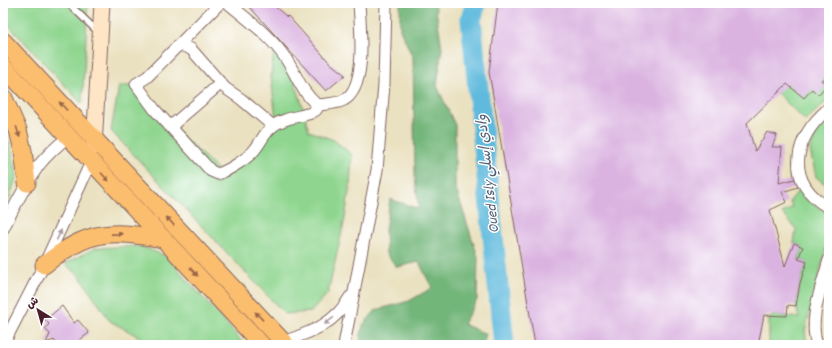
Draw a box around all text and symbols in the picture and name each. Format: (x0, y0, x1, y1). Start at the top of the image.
one-way arrow (58, 101, 67, 111)
water label: Oued Isly وادي إسلي (472, 113, 506, 234)
one-way arrow (15, 127, 21, 139)
one-way arrow (100, 172, 110, 182)
one-way arrow (166, 216, 175, 227)
one-way arrow (56, 229, 62, 241)
one-way arrow (111, 231, 124, 237)
one-way arrow (189, 267, 199, 277)
north arrow (18, 290, 58, 330)
text: ش (24, 294, 43, 314)
one-way arrow (255, 312, 264, 321)
one-way arrow (324, 317, 335, 325)

